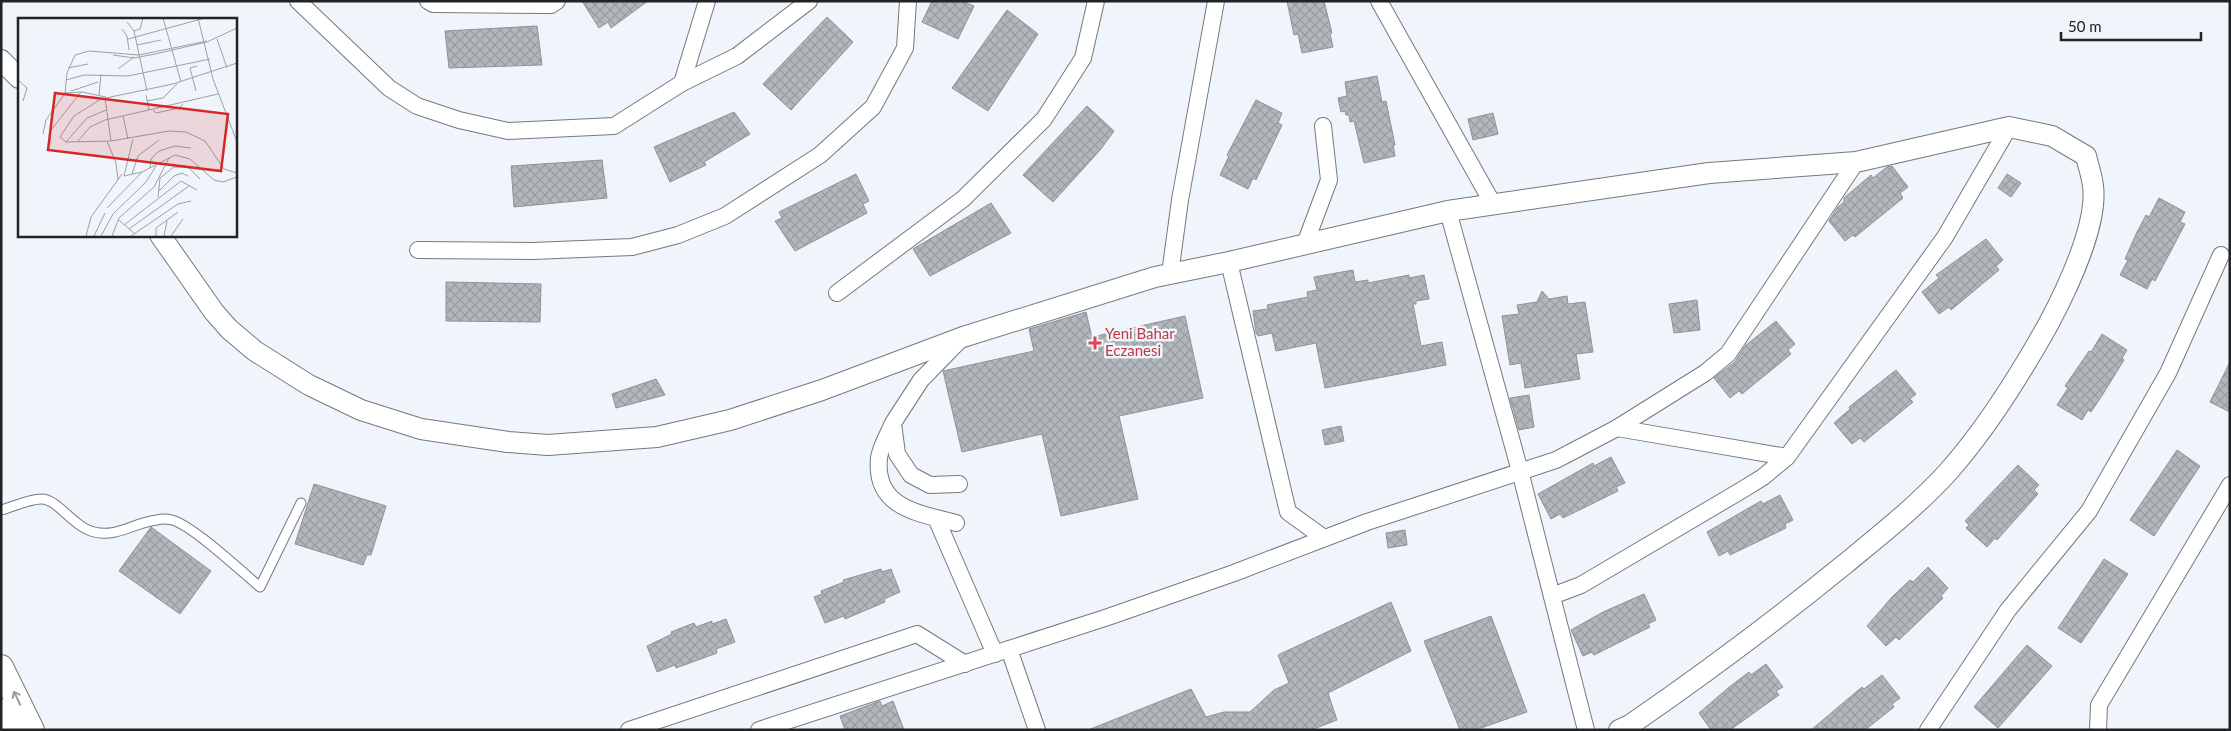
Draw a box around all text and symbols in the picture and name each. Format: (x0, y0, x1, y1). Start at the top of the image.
scale bar (2061, 10, 2201, 42)
text: 50 m (2068, 17, 2102, 35)
inset map (18, 18, 236, 236)
place label: Yeni Bahar Eczanesi (1105, 324, 1175, 359)
marker: Yeni Bahar Eczanesi (1089, 337, 1101, 349)
one-way arrow (12, 691, 22, 706)

